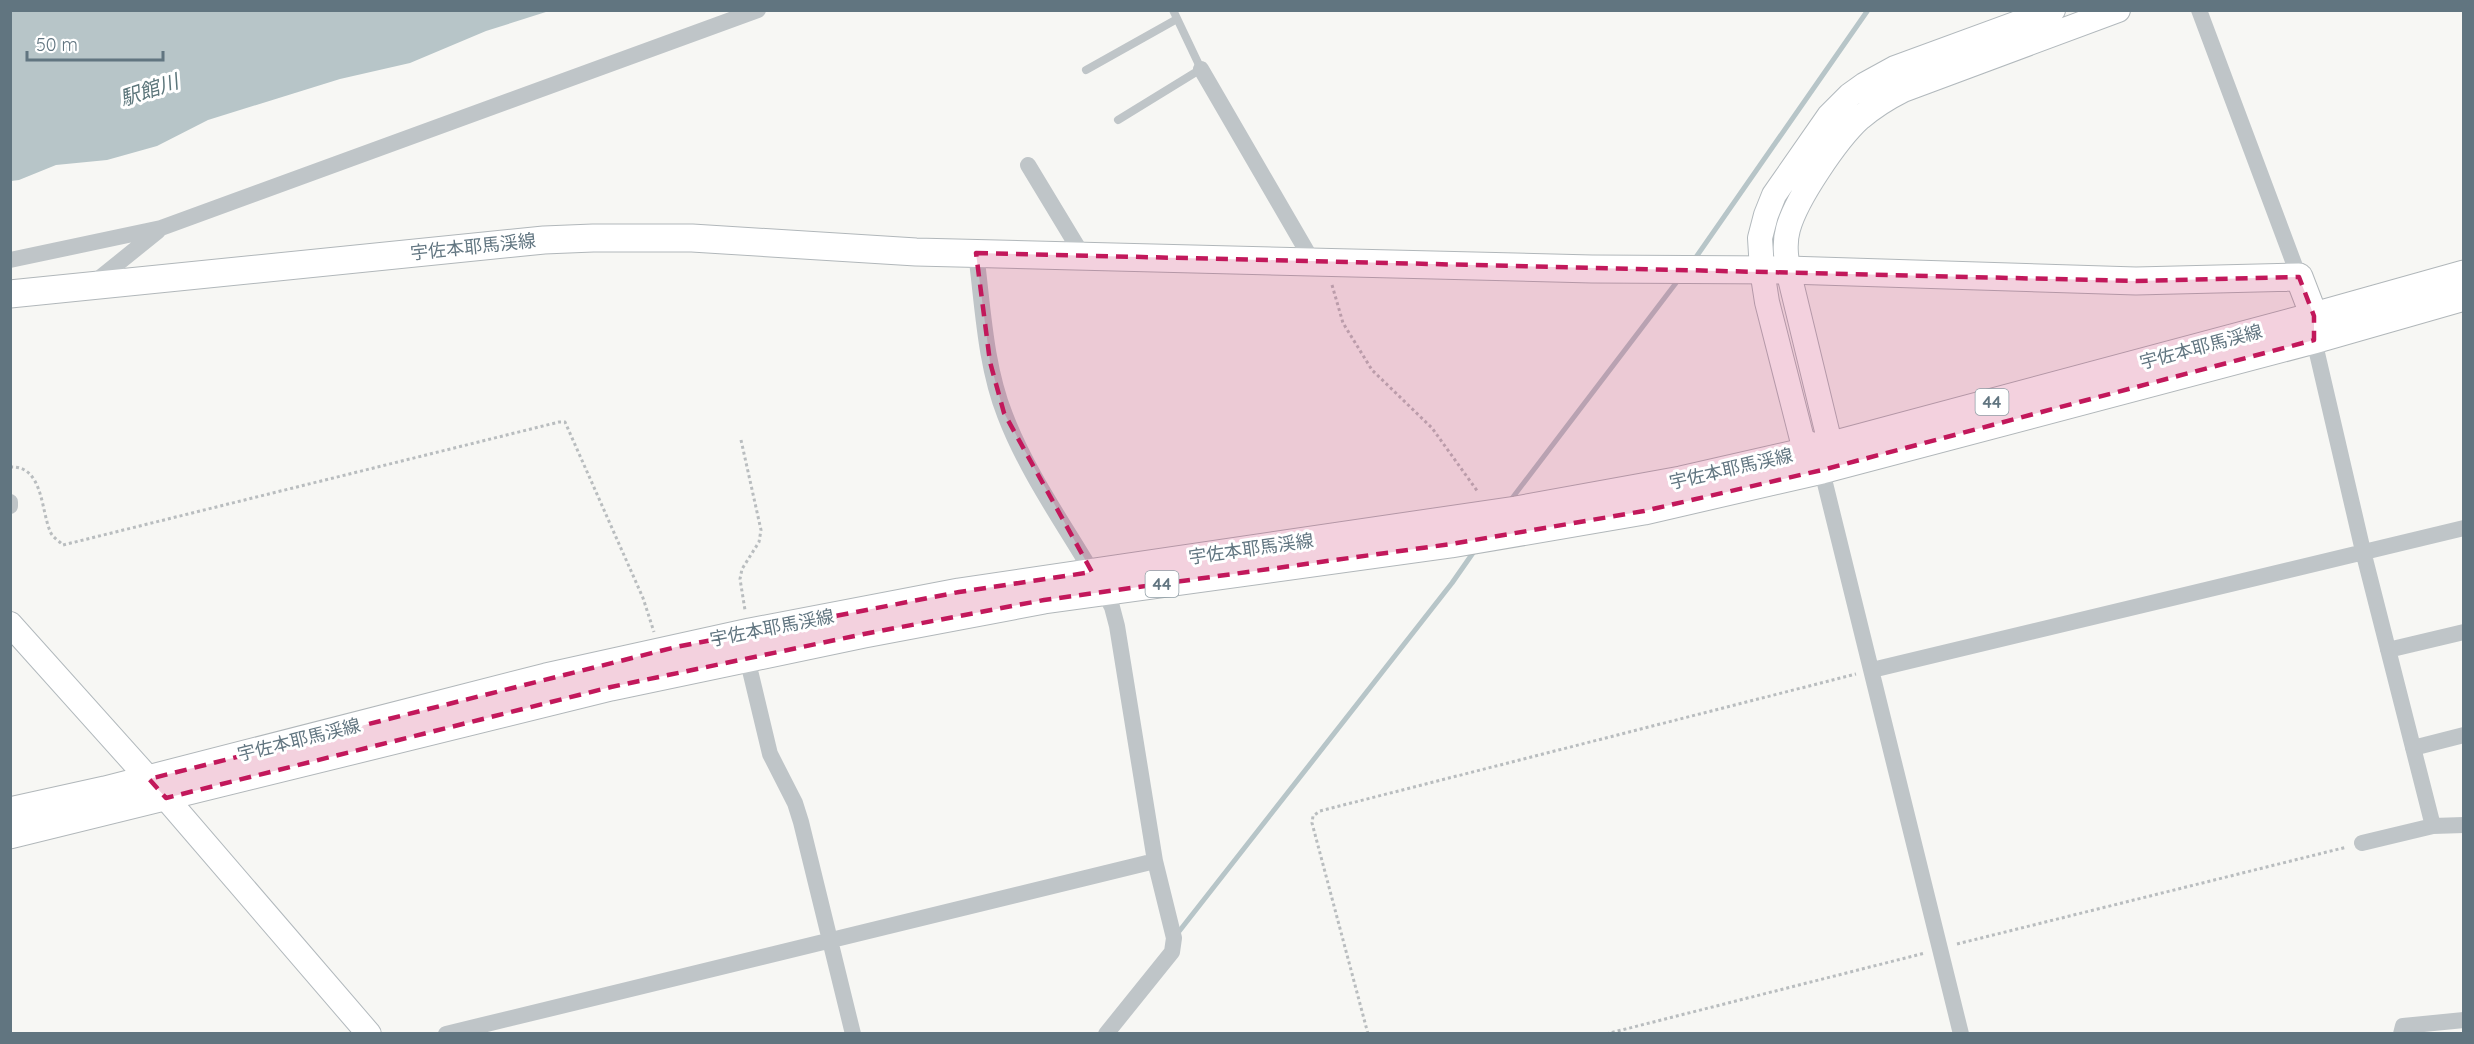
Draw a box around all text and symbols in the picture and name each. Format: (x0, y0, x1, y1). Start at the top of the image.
scale bar (27, 24, 164, 62)
text: 50 m (36, 33, 78, 56)
water label: 駅館川 (116, 68, 183, 111)
street label: 宇佐本耶馬渓線 (409, 228, 537, 265)
street label: 宇佐本耶馬渓線 (2137, 319, 2265, 374)
road number: 44 (1976, 389, 2008, 415)
street label: 宇佐本耶馬渓線 (1667, 443, 1795, 494)
street label: 宇佐本耶馬渓線 (1187, 528, 1315, 569)
road number: 44 (1146, 571, 1178, 597)
street label: 宇佐本耶馬渓線 (708, 604, 836, 651)
street label: 宇佐本耶馬渓線 (235, 713, 363, 766)

